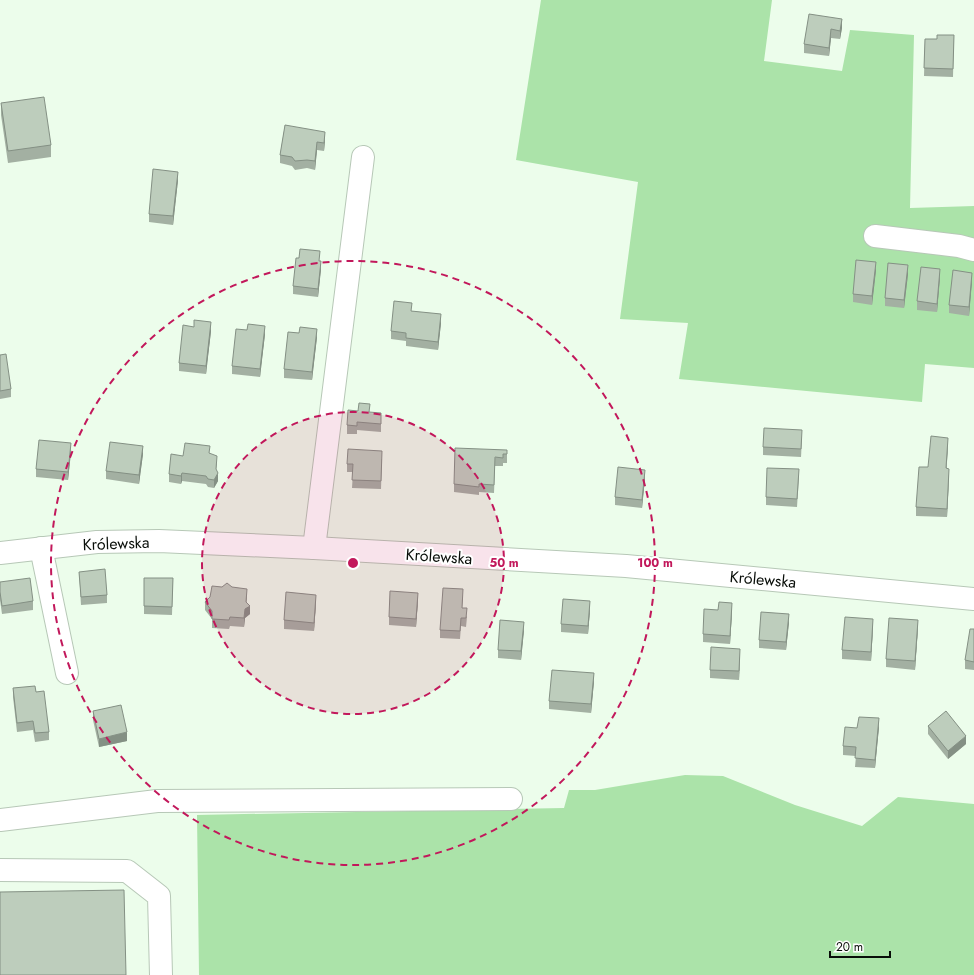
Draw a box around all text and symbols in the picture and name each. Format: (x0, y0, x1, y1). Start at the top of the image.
street label: Królewska (82, 531, 150, 556)
street label: Królewska (405, 543, 473, 570)
text: 50 m (489, 554, 519, 572)
text: 100 m (637, 554, 673, 572)
centre of rings (346, 556, 360, 570)
street label: Królewska (729, 565, 797, 594)
scale bar (830, 933, 890, 959)
text: 20 m (836, 938, 863, 956)

